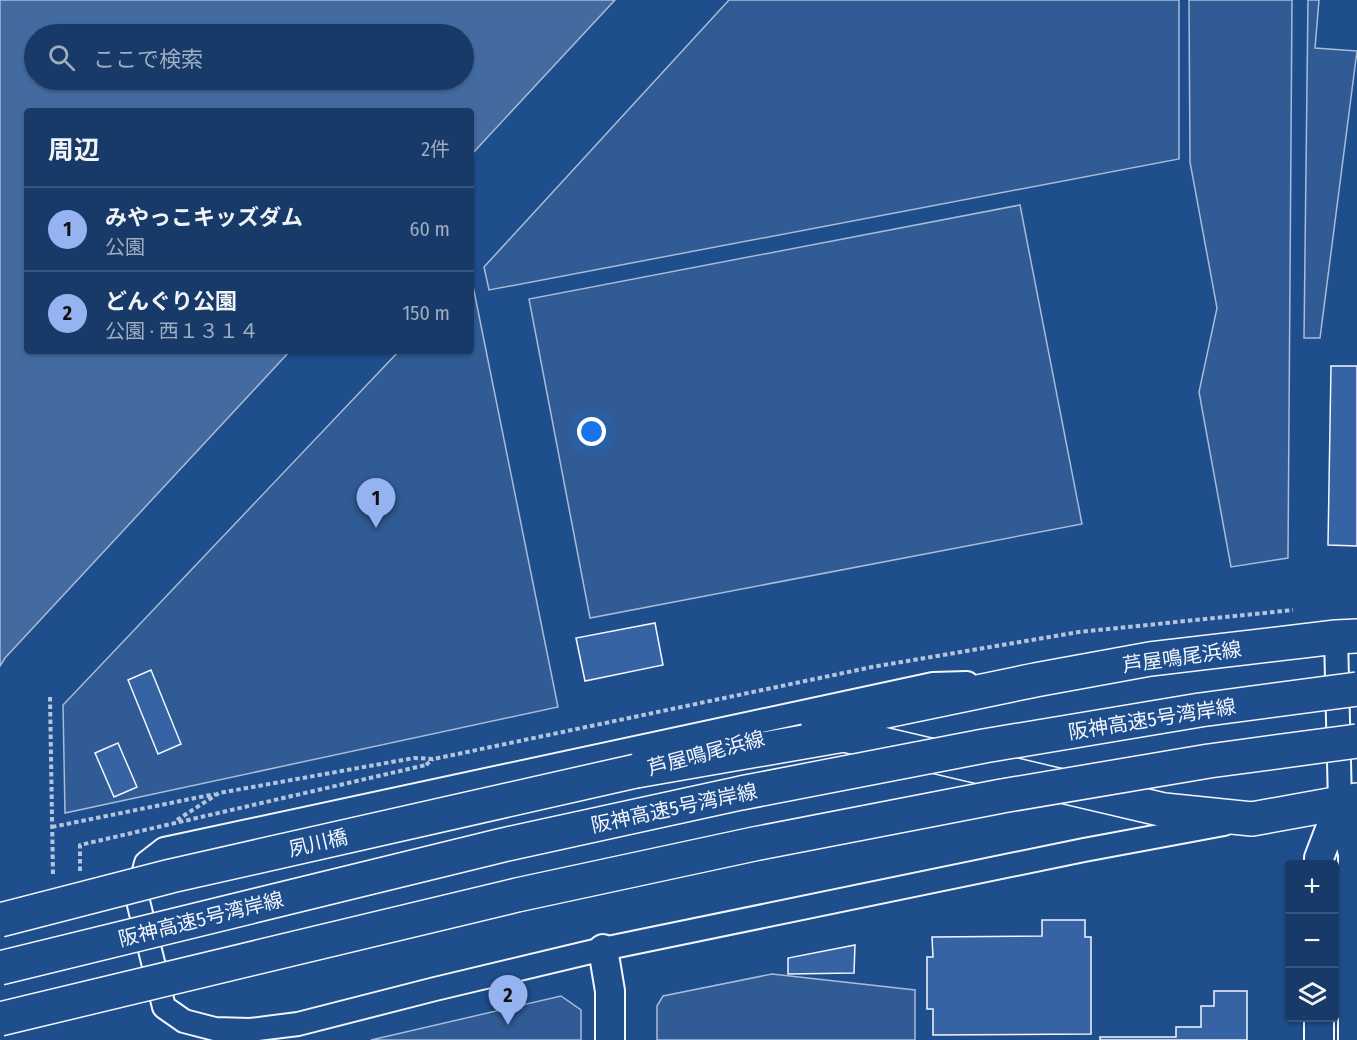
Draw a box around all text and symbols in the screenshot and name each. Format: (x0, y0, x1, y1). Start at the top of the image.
search box (24, 24, 474, 90)
icon: search (45, 41, 78, 74)
text: ここで検索 (93, 46, 203, 73)
text: 周辺 (48, 135, 100, 166)
text: 2件 (421, 137, 450, 161)
text: みやっこキッズダム (105, 204, 303, 231)
text: 1 (63, 217, 72, 241)
text: 60 m (410, 217, 450, 241)
text: 公園 (105, 235, 145, 259)
text: どんぐり公園 (105, 288, 237, 315)
text: 2 (63, 301, 72, 325)
text: 150 m (403, 301, 450, 325)
text: 公園 · 西１３１４ (105, 319, 259, 343)
your location (577, 417, 606, 446)
pin: 1 (356, 478, 395, 528)
street label: 芦屋鳴尾浜線 (1121, 637, 1243, 677)
street label: 阪神高速5号湾岸線 (1067, 694, 1237, 744)
street label: 芦屋鳴尾浜線 (645, 726, 767, 780)
street label: 阪神高速5号湾岸線 (589, 779, 759, 837)
street label: 夙川橋 (286, 825, 350, 861)
map controls (1285, 860, 1339, 1022)
button: + (1285, 860, 1339, 914)
street label: 阪神高速5号湾岸線 (116, 887, 286, 951)
button: − (1285, 914, 1339, 968)
button: layers (1285, 968, 1339, 1022)
pin: 2 (488, 976, 528, 1025)

